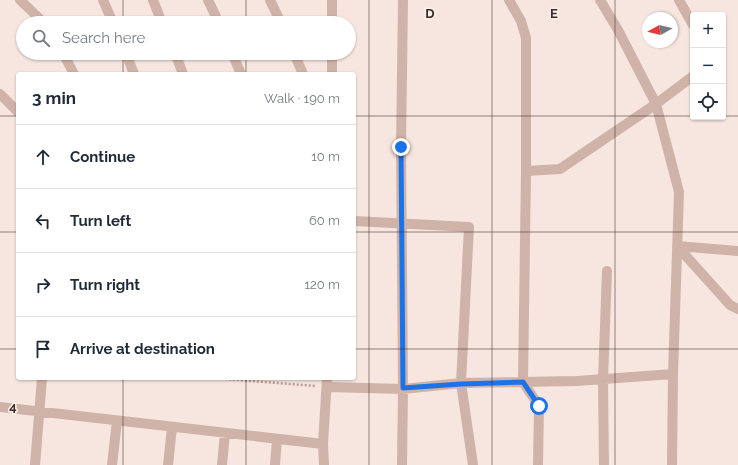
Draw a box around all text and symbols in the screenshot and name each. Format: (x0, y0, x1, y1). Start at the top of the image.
text: D (425, 6, 435, 21)
text: E (550, 6, 558, 21)
north arrow (642, 12, 678, 48)
map controls (690, 12, 726, 120)
button: + (690, 12, 726, 48)
search box (16, 16, 356, 60)
icon: search (30, 27, 52, 49)
text: Search here (62, 29, 145, 47)
button: − (690, 48, 726, 84)
button: locate (690, 84, 726, 120)
text: 3 min (32, 88, 76, 108)
text: Walk · 190 m (264, 91, 340, 106)
route end (392, 138, 410, 156)
icon: ahead (32, 146, 54, 168)
text: Continue (70, 148, 135, 166)
text: 10 m (311, 149, 340, 164)
icon: left (32, 210, 54, 232)
text: Turn left (70, 212, 131, 230)
text: 60 m (309, 213, 340, 228)
icon: right (32, 274, 54, 296)
text: Turn right (70, 276, 140, 294)
text: 120 m (304, 277, 340, 292)
icon: arrive (32, 338, 54, 360)
text: Arrive at destination (70, 340, 215, 358)
route start (530, 397, 548, 415)
text: 4 (9, 399, 17, 414)

